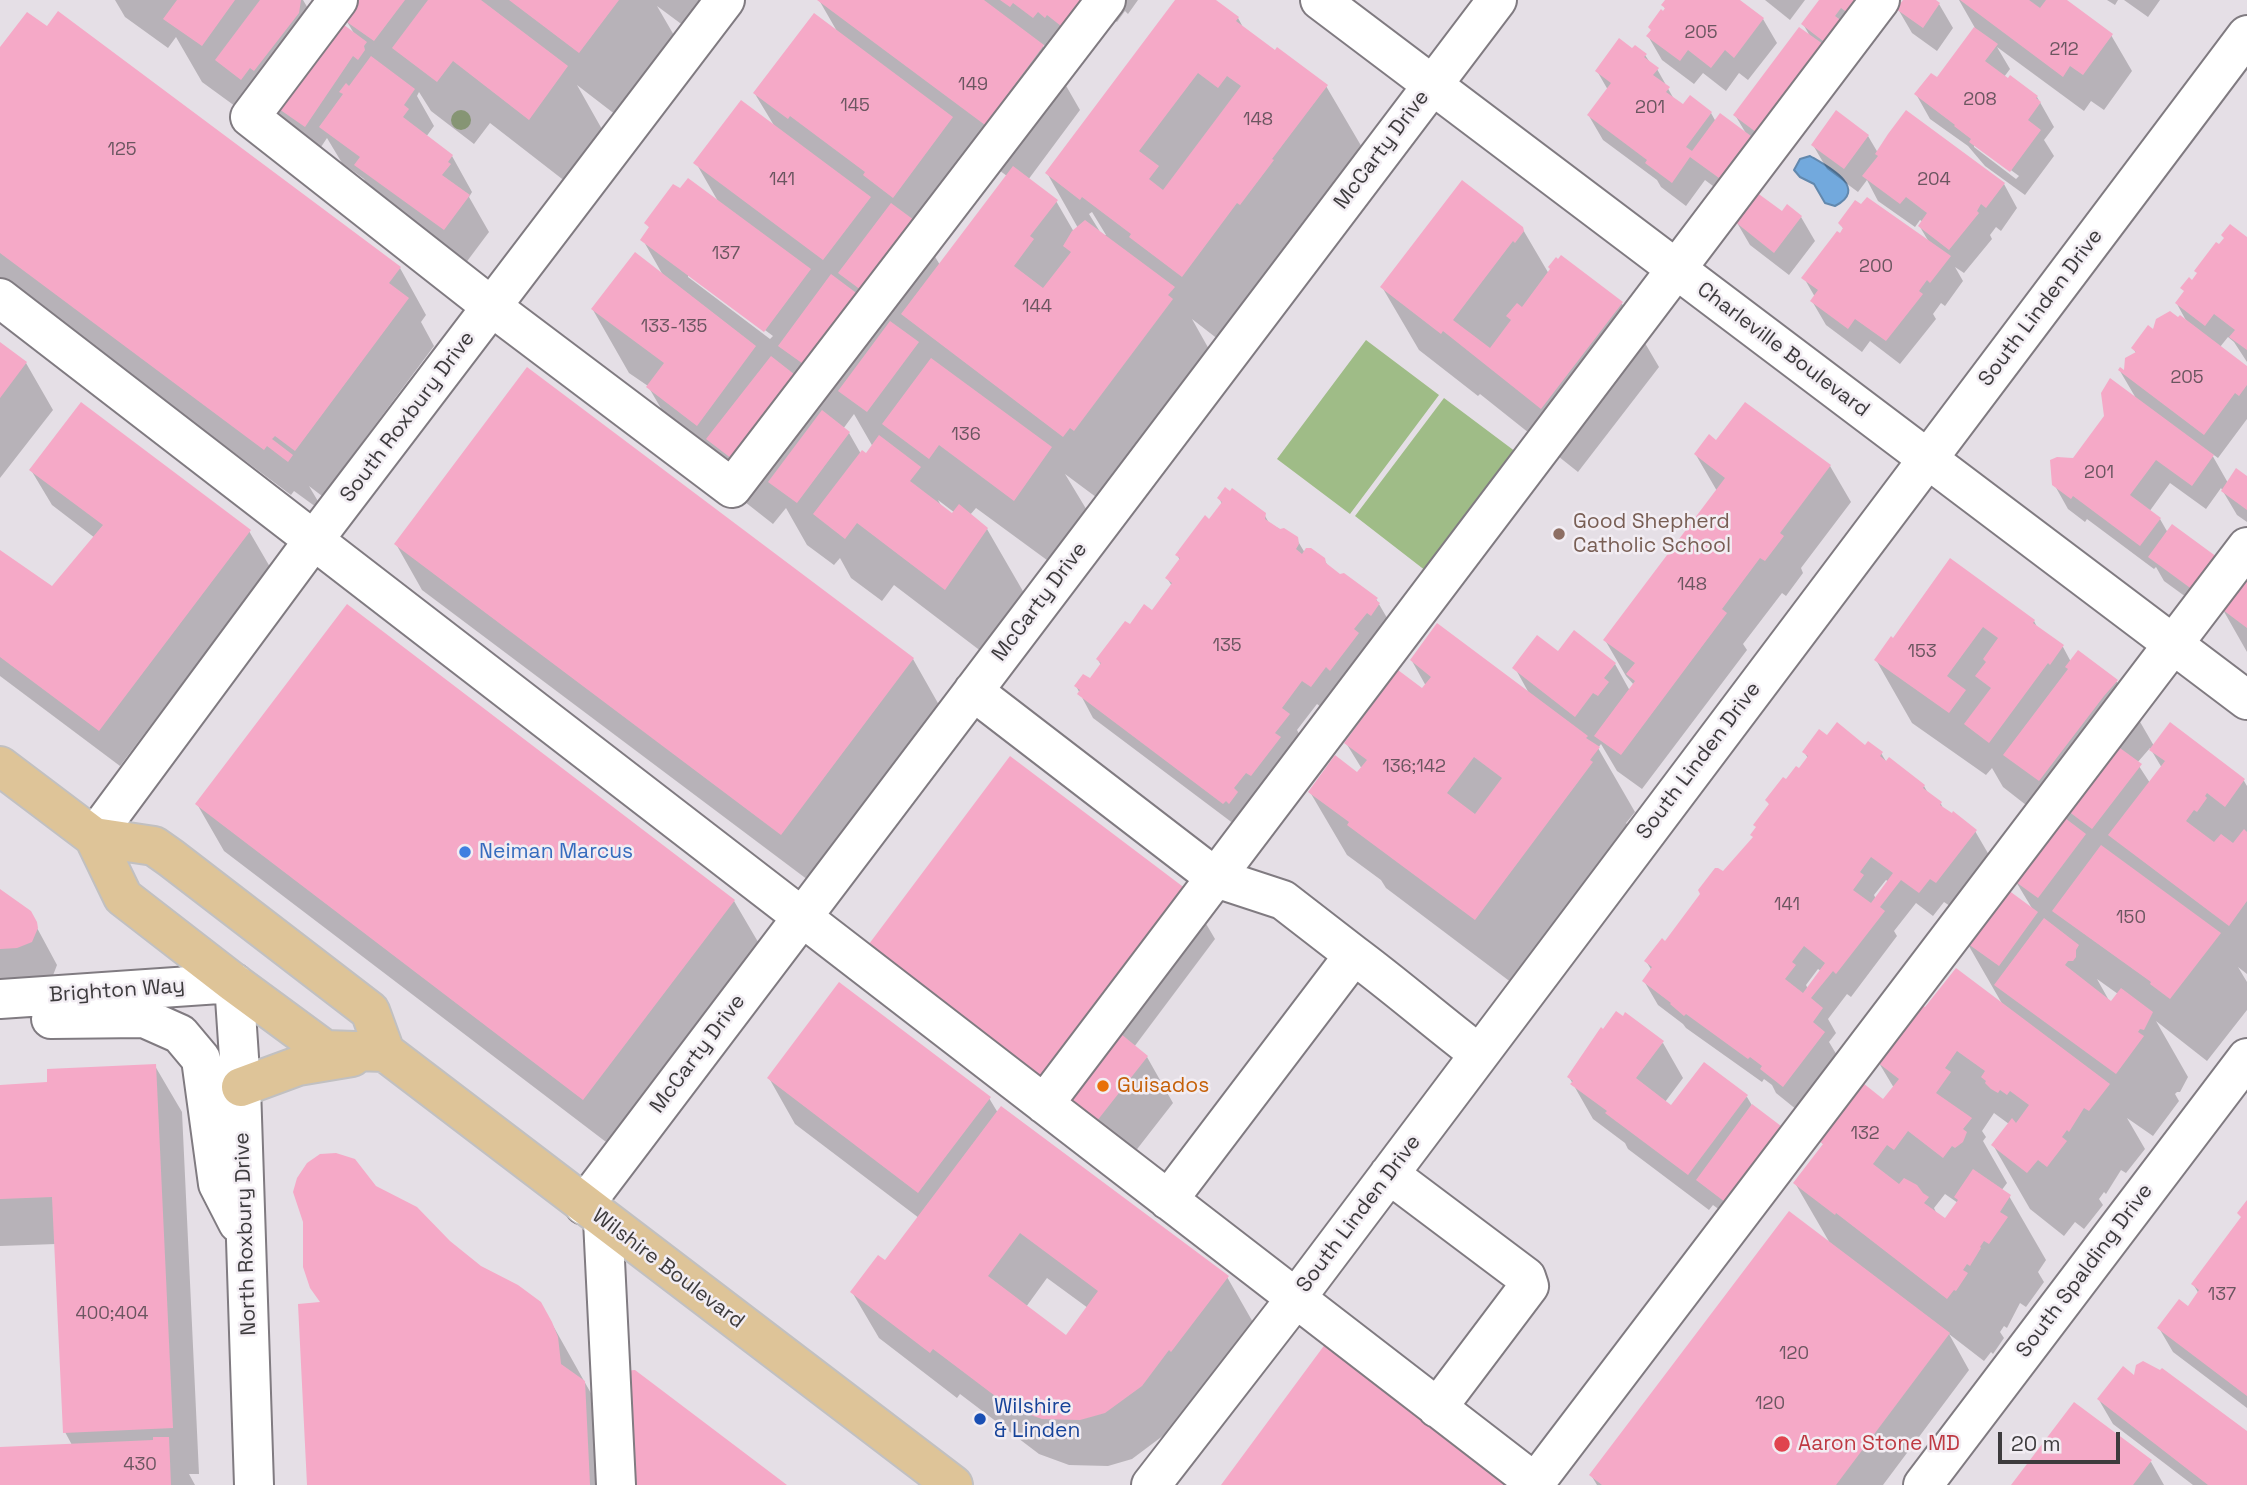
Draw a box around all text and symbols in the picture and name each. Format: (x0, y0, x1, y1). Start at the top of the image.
house number: 205 (1684, 22, 1718, 44)
house number: 212 (2049, 39, 2079, 61)
house number: 149 (958, 74, 988, 96)
street label: McCarty Drive (1329, 86, 1435, 214)
house number: 208 (1963, 89, 1997, 111)
house number: 145 (840, 95, 870, 117)
house number: 201 (1635, 97, 1665, 119)
house number: 148 (1243, 109, 1273, 131)
house number: 125 (107, 139, 137, 161)
house number: 141 (769, 169, 795, 191)
house number: 204 (1917, 169, 1951, 191)
street label: South Linden Drive (1974, 224, 2108, 392)
house number: 137 (712, 243, 740, 265)
house number: 200 (1859, 256, 1893, 278)
street label: Charleville Boulevard (1692, 277, 1874, 423)
house number: 144 (1022, 296, 1052, 318)
house number: 133-135 (641, 316, 707, 338)
street label: South Roxbury Drive (336, 327, 480, 507)
house number: 205 (2170, 367, 2204, 389)
house number: 136 (951, 424, 981, 446)
house number: 201 (2084, 462, 2114, 484)
place label: Good Shepherd Catholic School (1573, 509, 1731, 559)
marker: Good Shepherd Catholic School (1551, 526, 1567, 542)
street label: McCarty Drive (987, 538, 1093, 666)
house number: 148 (1677, 574, 1707, 596)
house number: 135 (1212, 635, 1242, 657)
house number: 153 (1907, 641, 1937, 663)
street label: South Linden Drive (1632, 677, 1766, 845)
house number: 136;142 (1382, 756, 1446, 778)
place label: Neiman Marcus (479, 839, 633, 865)
marker: Neiman Marcus (457, 844, 473, 860)
house number: 141 (1774, 894, 1800, 916)
house number: 150 (2116, 907, 2146, 929)
street label: Brighton Way (48, 974, 186, 1008)
street label: McCarty Drive (645, 990, 751, 1118)
place label: Guisados (1117, 1073, 1209, 1099)
marker: Guisados (1095, 1078, 1111, 1094)
house number: 132 (1850, 1123, 1880, 1145)
street label: South Linden Drive (1292, 1130, 1426, 1298)
street label: North Roxbury Drive (230, 1132, 262, 1336)
street label: South Spalding Drive (2011, 1179, 2159, 1363)
street label: Wilshire Boulevard (587, 1204, 749, 1334)
house number: 137 (2208, 1284, 2236, 1306)
house number: 400;404 (76, 1303, 148, 1325)
house number: 120 (1779, 1343, 1809, 1365)
house number: 120 (1755, 1393, 1785, 1415)
place label: Wilshire & Linden (994, 1394, 1080, 1444)
marker: Wilshire & Linden (972, 1411, 988, 1427)
scale bar (2002, 1418, 2124, 1462)
text: 20 m (2011, 1430, 2061, 1457)
place label: Aaron Stone MD (1798, 1431, 1960, 1457)
marker: Aaron Stone MD (1772, 1434, 1792, 1454)
house number: 430 (123, 1454, 157, 1476)

